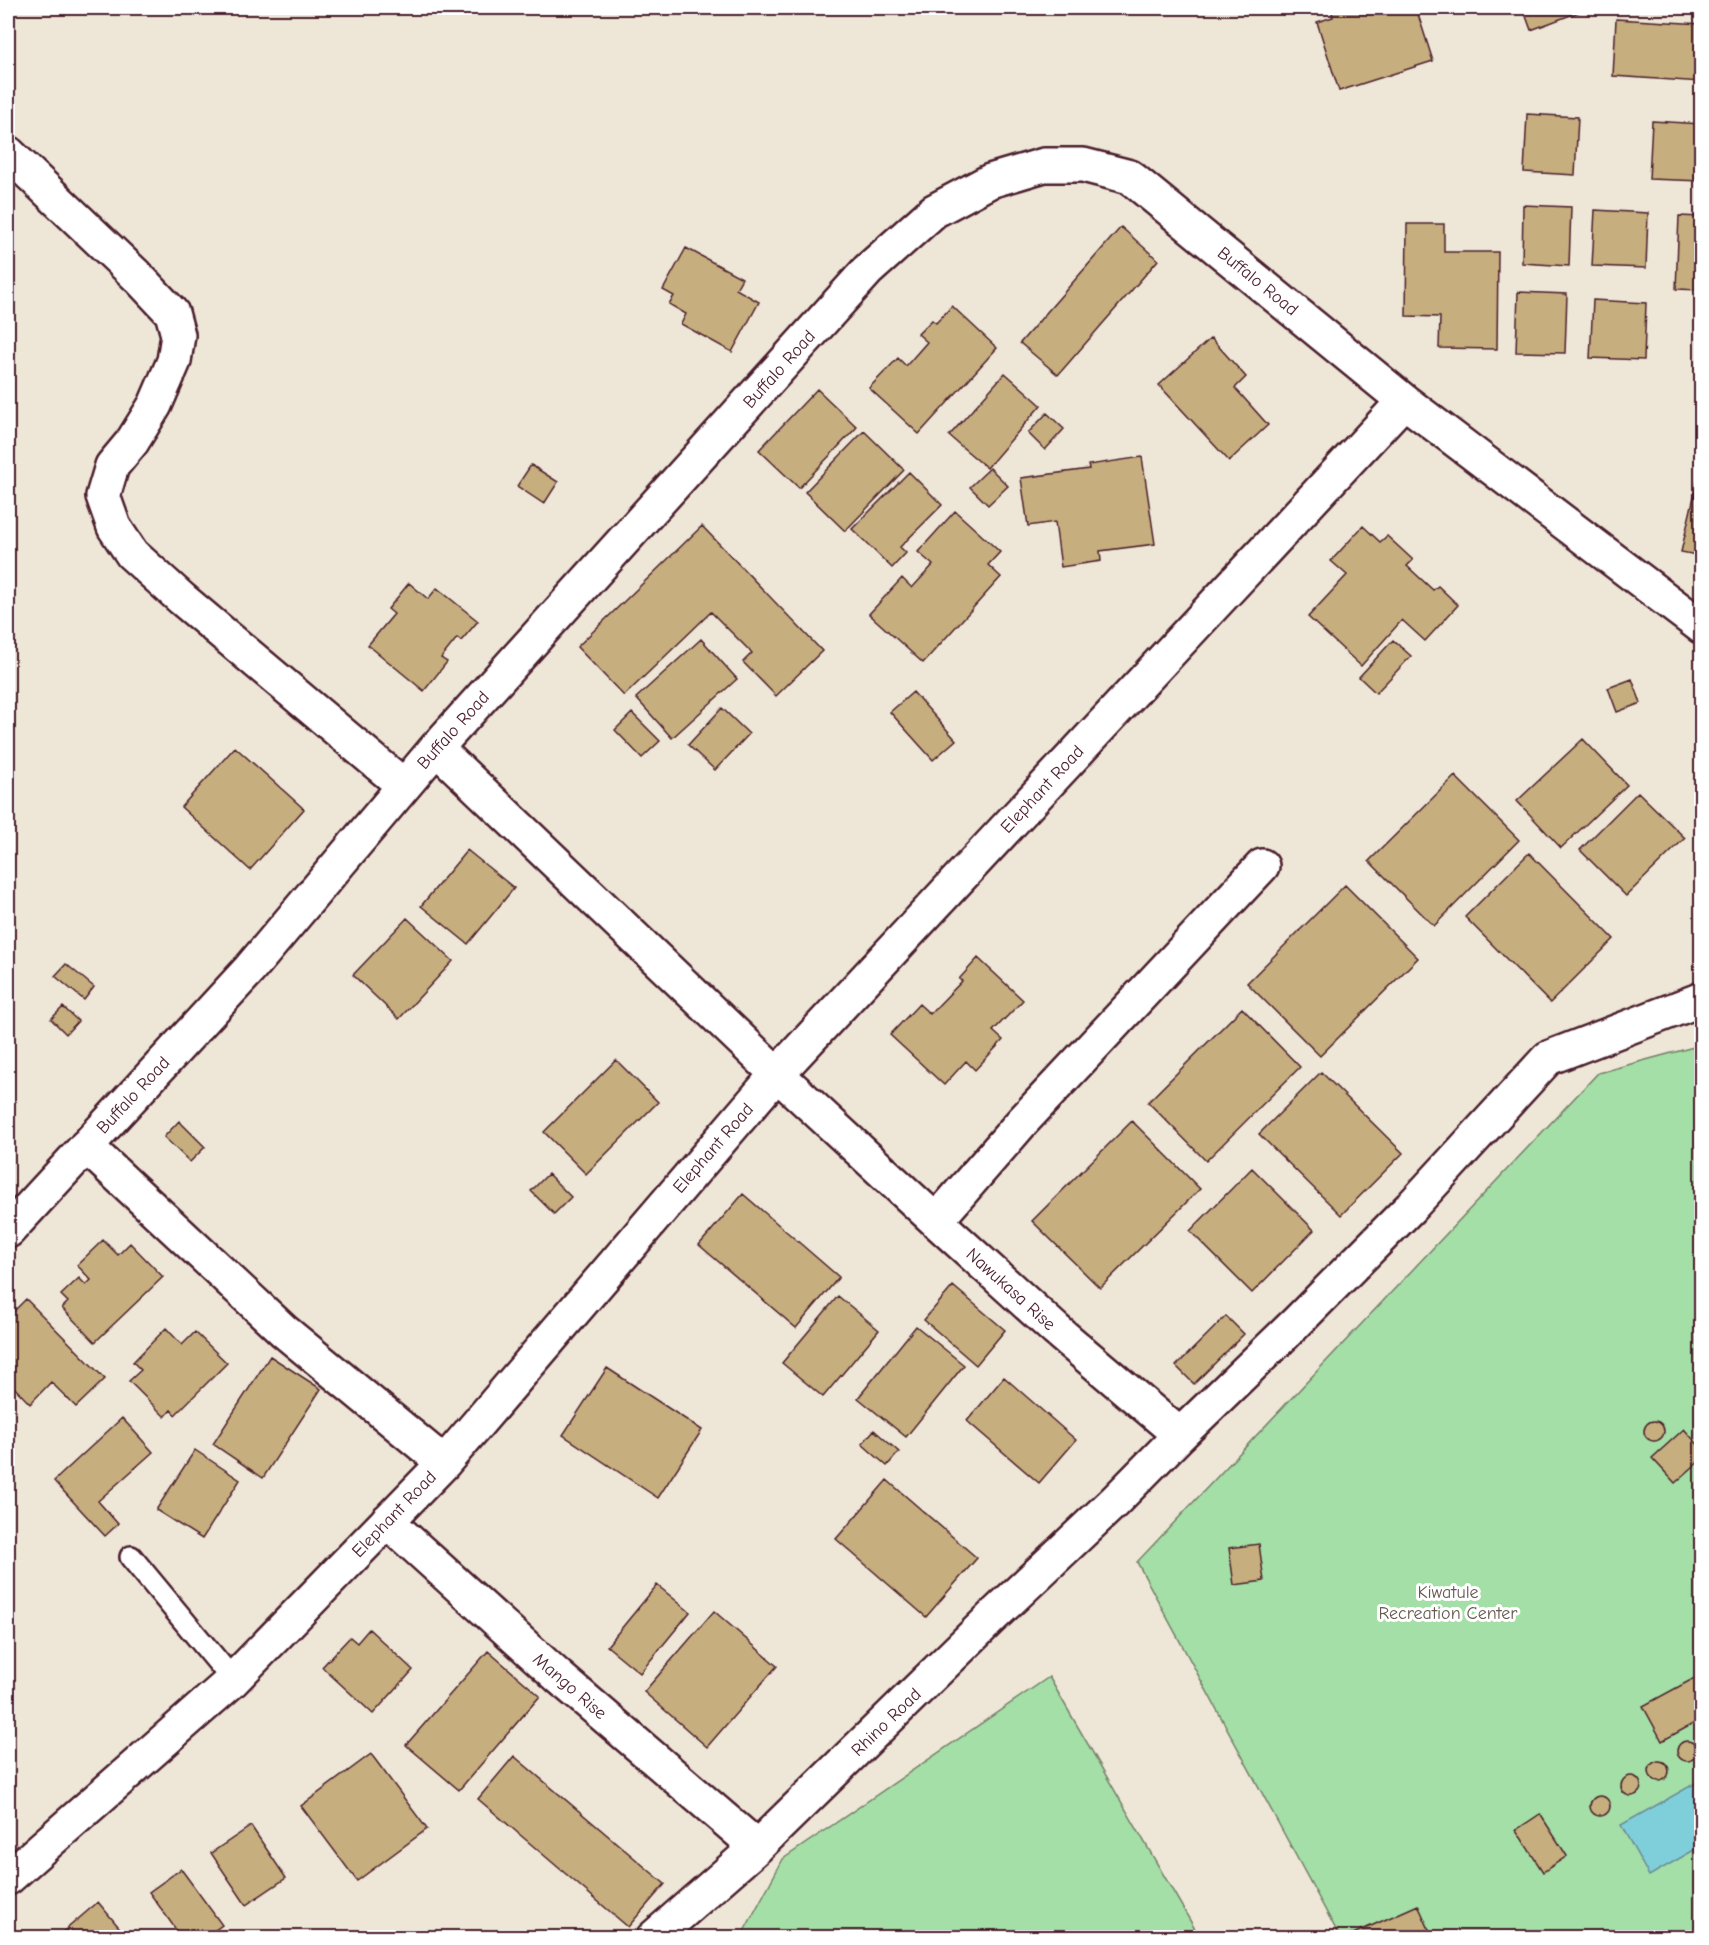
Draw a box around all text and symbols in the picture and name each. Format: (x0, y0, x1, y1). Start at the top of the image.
street label: Buffalo Road (1213, 242, 1302, 320)
street label: Buffalo Road (739, 326, 820, 413)
street label: Buffalo Road (413, 687, 494, 774)
street label: Elephant Road (996, 741, 1088, 838)
street label: Buffalo Road (92, 1052, 174, 1138)
street label: Elephant Road (669, 1099, 758, 1198)
street label: Nawukasa Rise (962, 1244, 1060, 1335)
street label: Elephant Road (348, 1467, 441, 1562)
park label: Kiwatule Recreation Center (1379, 1582, 1518, 1624)
street label: Mango Rise (529, 1649, 611, 1724)
street label: Rhino Road (847, 1684, 926, 1761)

